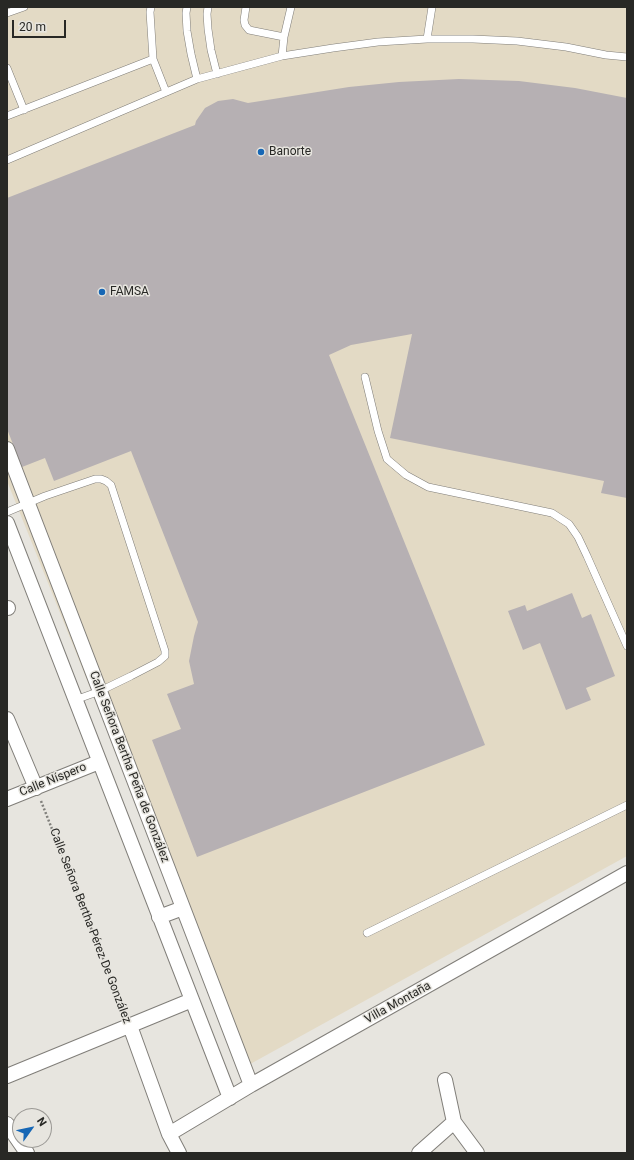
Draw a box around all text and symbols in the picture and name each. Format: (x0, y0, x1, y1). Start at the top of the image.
scale bar (14, 12, 68, 38)
text: 20 m (19, 20, 46, 34)
place label: Banorte (269, 145, 311, 159)
marker: Banorte (256, 147, 266, 157)
place label: FAMSA (110, 285, 149, 299)
marker: FAMSA (97, 287, 107, 297)
street label: Calle Señora Bertha Peña de González (86, 669, 172, 865)
street label: Calle Níspero (17, 760, 89, 800)
street label: Calle Señora Bertha Pérez De González (46, 826, 134, 1026)
street label: Villa Montaña (362, 979, 434, 1027)
north arrow (12, 1108, 52, 1148)
text: N (34, 1115, 49, 1129)

